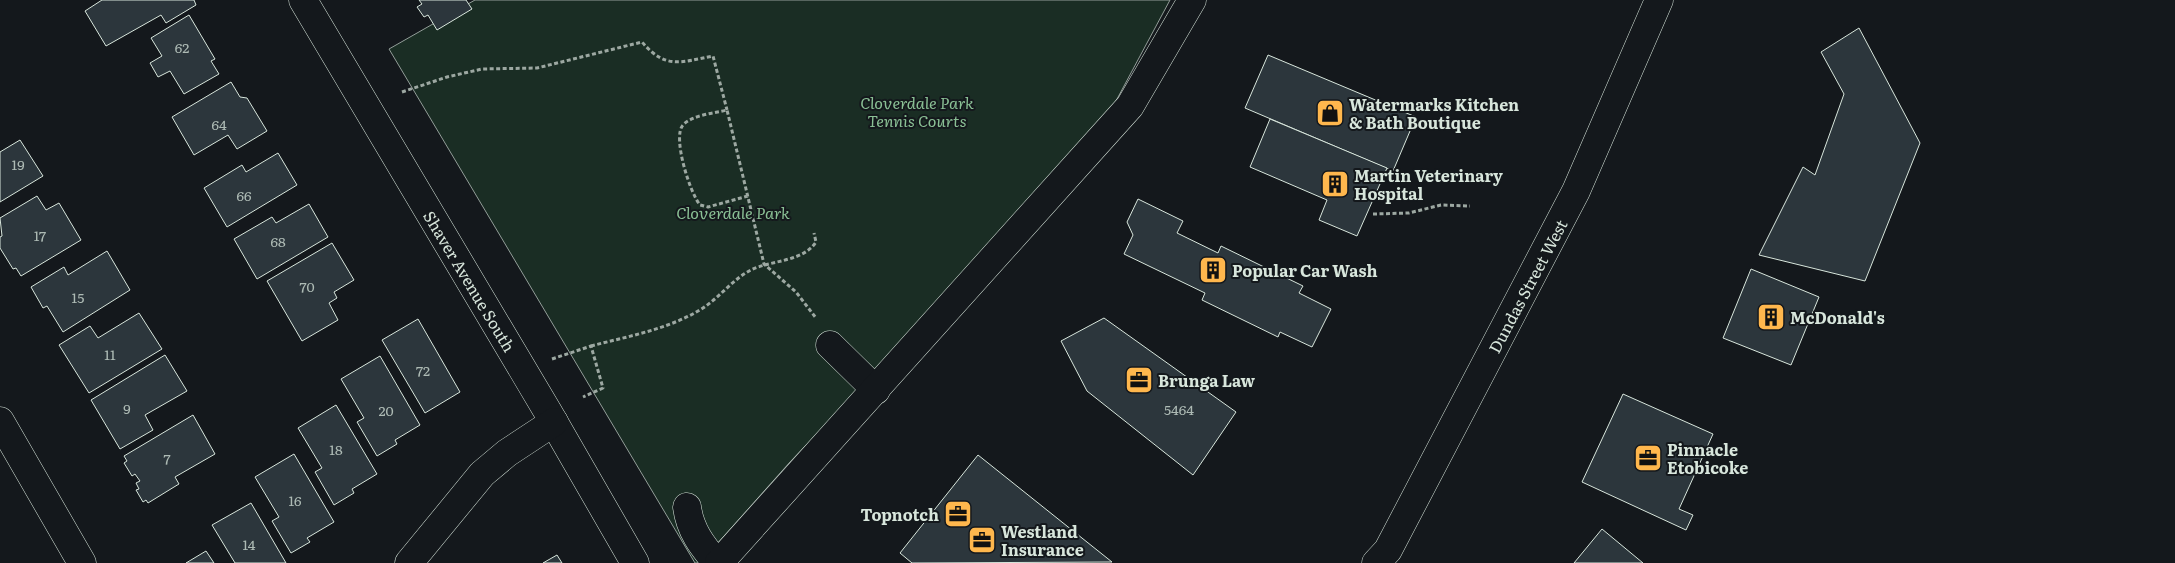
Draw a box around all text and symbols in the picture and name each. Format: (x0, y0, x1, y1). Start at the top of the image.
house number: 62 (175, 37, 189, 57)
park label: Cloverdale Park Tennis Courts (860, 90, 974, 132)
place label: Watermarks Kitchen & Bath Boutique (1349, 92, 1519, 134)
shop icon: Watermarks Kitchen & Bath Boutique (1315, 98, 1345, 128)
house number: 64 (211, 114, 227, 134)
house number: 19 (11, 154, 25, 174)
place label: Martin Veterinary Hospital (1354, 163, 1503, 205)
building icon: Martin Veterinary Hospital (1320, 169, 1350, 199)
house number: 66 (236, 185, 252, 205)
park label: Cloverdale Park (676, 200, 790, 224)
street label: Shaver Avenue South (418, 206, 522, 357)
street label: Dundas Street West (1482, 214, 1573, 357)
house number: 17 (34, 225, 46, 245)
house number: 68 (270, 231, 286, 251)
building icon: Popular Car Wash (1198, 255, 1228, 285)
place label: Popular Car Wash (1232, 258, 1378, 282)
house number: 70 (299, 276, 315, 296)
house number: 15 (72, 287, 84, 307)
building icon: McDonald's (1756, 302, 1786, 332)
place label: McDonald's (1790, 305, 1885, 329)
house number: 11 (104, 344, 116, 364)
house number: 72 (416, 360, 430, 380)
office icon: Brunga Law (1124, 365, 1154, 395)
place label: Brunga Law (1158, 368, 1256, 392)
house number: 9 (123, 398, 131, 418)
house number: 5464 (1164, 399, 1194, 419)
house number: 20 (378, 400, 394, 420)
place label: Pinnacle Etobicoke (1667, 437, 1748, 479)
house number: 18 (329, 439, 343, 459)
office icon: Pinnacle Etobicoke (1633, 443, 1663, 473)
house number: 7 (163, 448, 171, 468)
house number: 16 (288, 490, 302, 510)
office icon: Topnotch (943, 499, 973, 529)
place label: Topnotch (860, 502, 939, 526)
place label: Westland Insurance (1001, 519, 1084, 561)
office icon: Westland Insurance (967, 525, 997, 555)
house number: 14 (243, 534, 256, 554)

